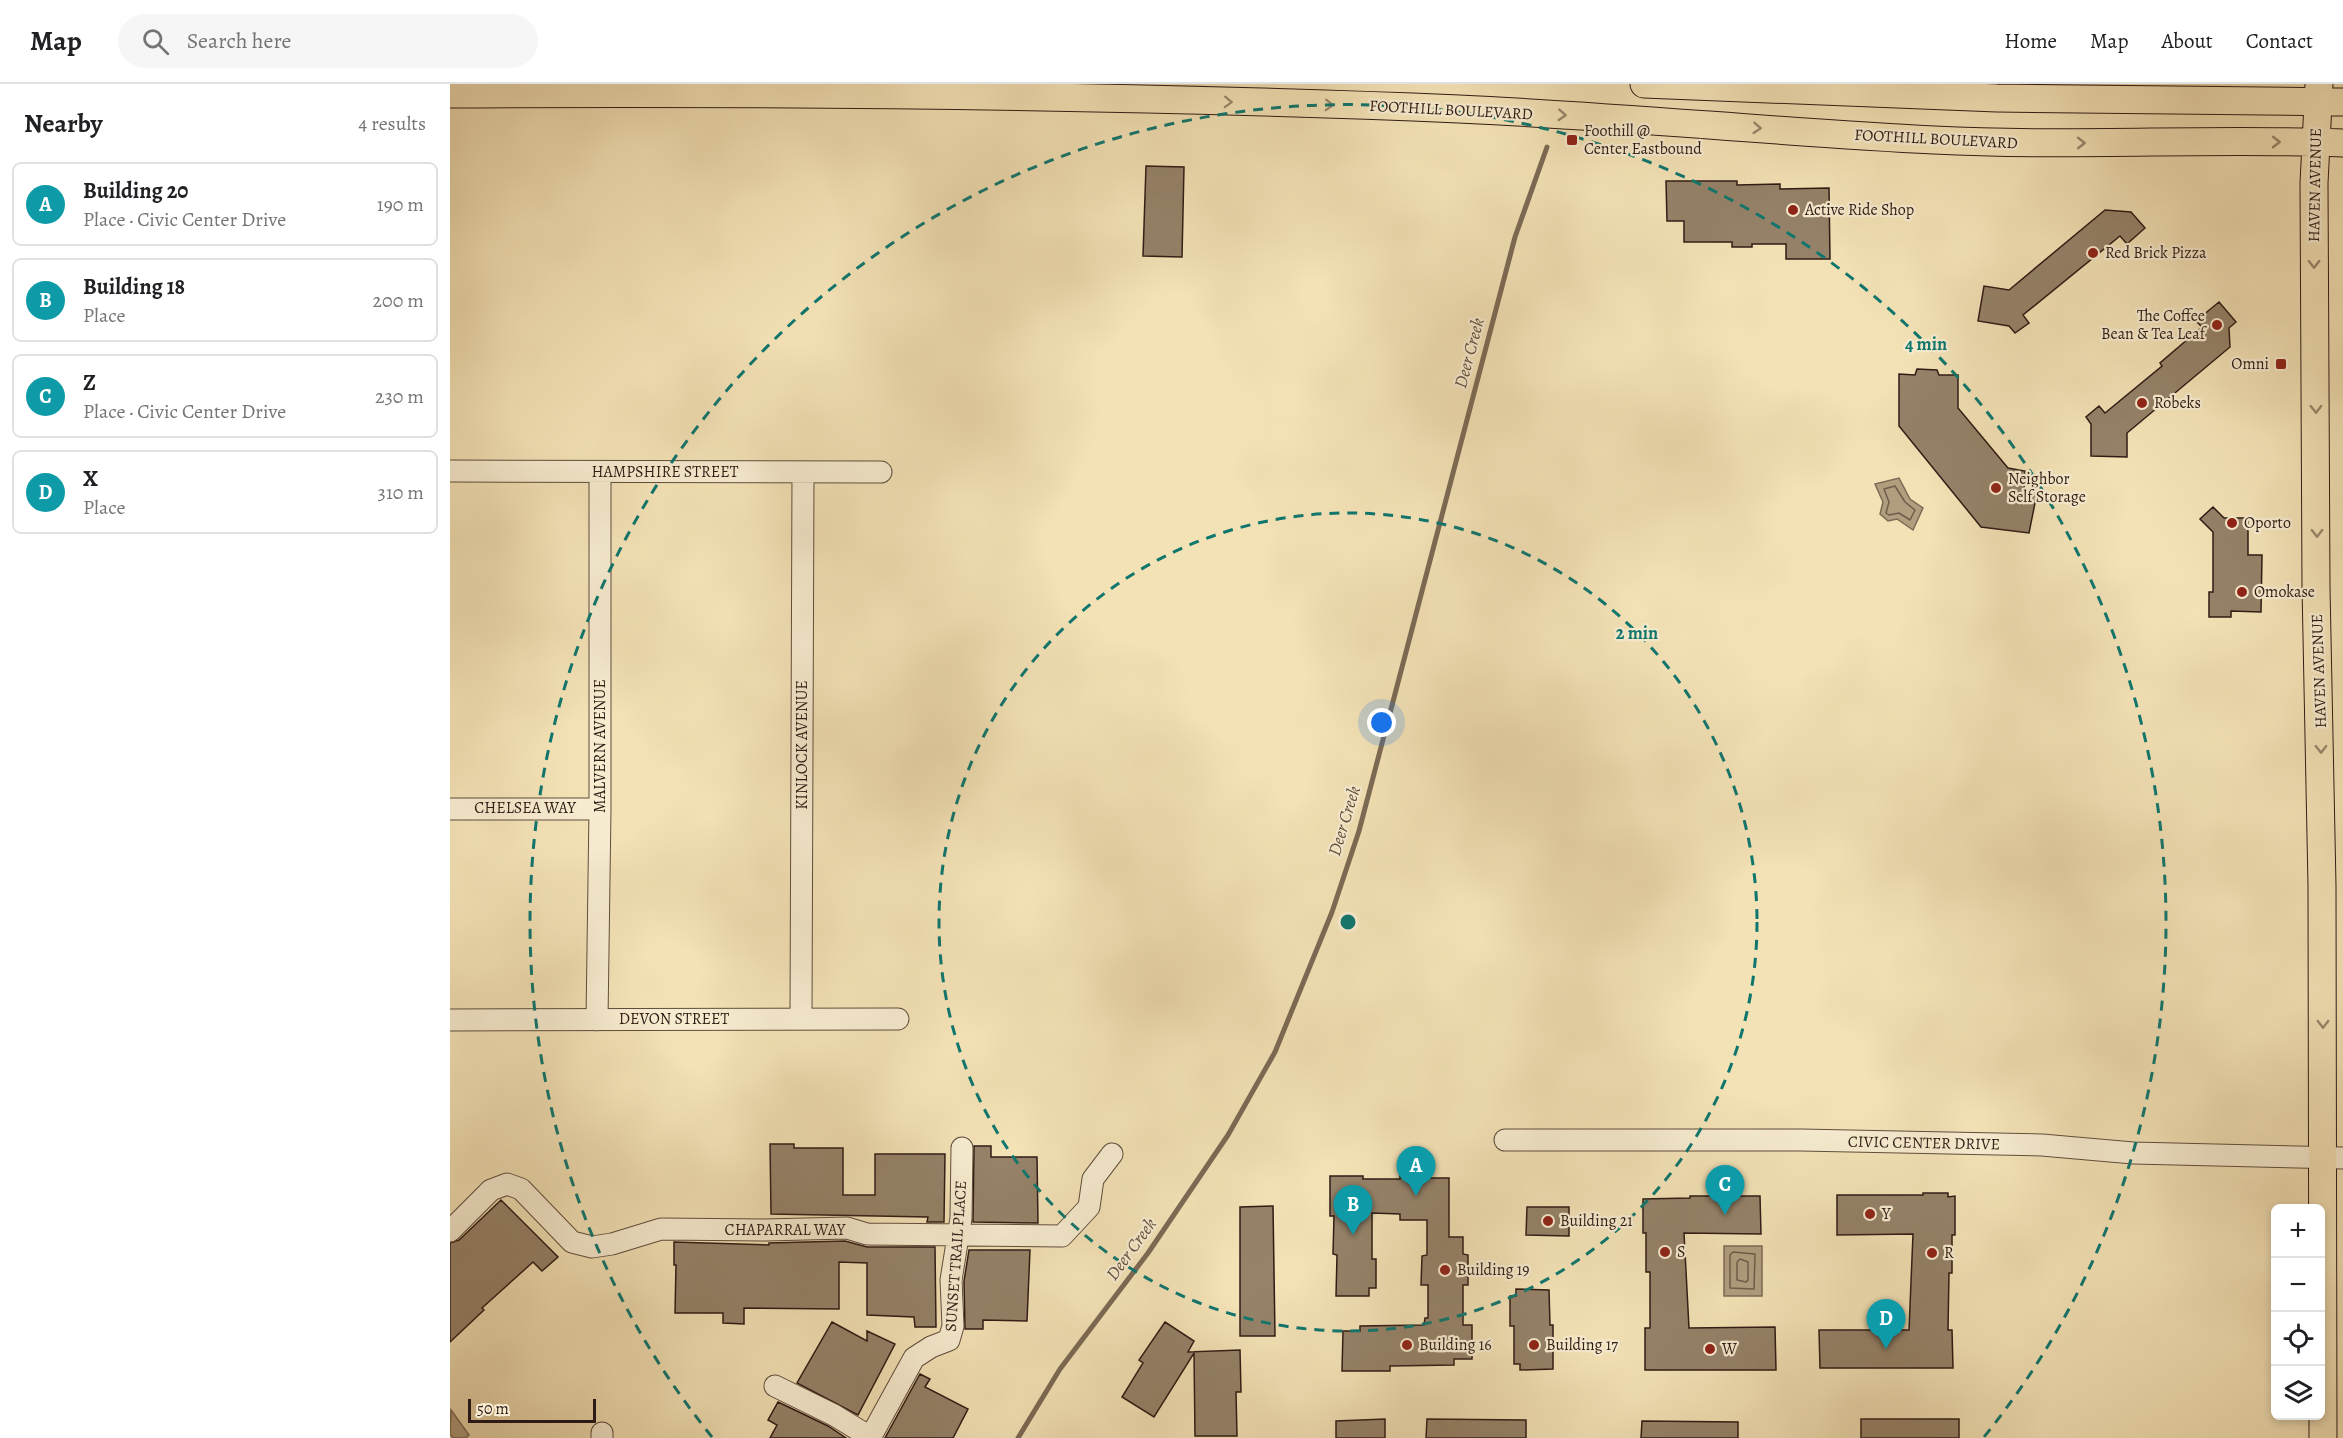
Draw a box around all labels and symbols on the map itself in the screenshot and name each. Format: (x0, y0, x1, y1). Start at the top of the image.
street label: FOOTHILL BOULEVARD (1369, 95, 1533, 125)
one-way arrow (1224, 96, 1233, 109)
one-way arrow (1324, 98, 1333, 111)
one-way arrow (1558, 109, 1567, 122)
place label: Foothill @ Center Eastbound (1584, 120, 1702, 160)
one-way arrow (1752, 121, 1761, 134)
street label: FOOTHILL BOULEVARD (1854, 124, 2018, 154)
street label: HAVEN AVENUE (2303, 128, 2327, 242)
marker: Foothill @ Center Eastbound (1565, 133, 1579, 147)
one-way arrow (2272, 136, 2281, 148)
one-way arrow (2077, 137, 2086, 149)
place label: Active Ride Shop (1804, 199, 1914, 221)
marker: Active Ride Shop (1786, 203, 1800, 217)
place label: Red Brick Pizza (2105, 242, 2207, 264)
marker: Red Brick Pizza (2086, 246, 2100, 260)
one-way arrow (2308, 259, 2320, 268)
place label: The Coffee Bean & Tea Leaf (2101, 305, 2208, 345)
water label: Deer Creek (1448, 315, 1490, 391)
marker: The Coffee Bean & Tea Leaf (2210, 318, 2224, 332)
text: 4 min (1905, 332, 1947, 356)
place label: Omni (2231, 353, 2269, 375)
marker: Omni (2274, 357, 2288, 371)
place label: Robeks (2154, 392, 2201, 414)
marker: Robeks (2135, 396, 2149, 410)
one-way arrow (2310, 405, 2322, 414)
street label: HAMPSHIRE STREET (592, 461, 739, 483)
place label: Neighbor Self Storage (2008, 468, 2086, 508)
marker: Neighbor Self Storage (1989, 481, 2003, 495)
place label: Oporto (2244, 512, 2291, 534)
marker: Oporto (2225, 516, 2239, 530)
one-way arrow (2311, 528, 2323, 537)
place label: Omokase (2254, 581, 2315, 603)
marker: Omokase (2235, 585, 2249, 599)
street label: HAVEN AVENUE (2306, 614, 2332, 728)
text: 2 min (1616, 621, 1658, 645)
street label: MALVERN AVENUE (589, 679, 611, 813)
street label: KINLOCK AVENUE (791, 680, 813, 810)
your location (1367, 708, 1396, 737)
one-way arrow (2315, 744, 2327, 753)
water label: Deer Creek (1322, 783, 1366, 859)
street label: CHELSEA WAY (474, 797, 576, 819)
centre of rings (1338, 912, 1358, 932)
street label: DEVON STREET (619, 1008, 729, 1030)
one-way arrow (2317, 1020, 2329, 1029)
street label: CIVIC CENTER DRIVE (1848, 1131, 2000, 1155)
pin: A (1396, 1146, 1436, 1196)
pin: C (1706, 1166, 1744, 1215)
street label: SUNSET TRAIL PLACE (940, 1180, 972, 1332)
pin: B (1334, 1186, 1372, 1235)
place label: Y (1881, 1203, 1891, 1225)
marker: Y (1863, 1207, 1877, 1221)
place label: Building 21 (1560, 1210, 1633, 1232)
water label: Deer Creek (1100, 1213, 1162, 1285)
marker: Building 21 (1541, 1214, 1555, 1228)
street label: CHAPARRAL WAY (725, 1219, 846, 1241)
place label: S (1677, 1241, 1685, 1263)
place label: R (1944, 1242, 1954, 1264)
marker: S (1658, 1245, 1672, 1259)
marker: R (1925, 1246, 1939, 1260)
place label: Building 19 (1457, 1259, 1529, 1281)
marker: Building 19 (1438, 1263, 1452, 1277)
pin: D (1866, 1300, 1906, 1349)
place label: Building 16 (1419, 1334, 1492, 1356)
place label: Building 17 (1546, 1334, 1618, 1356)
marker: Building 16 (1400, 1338, 1414, 1352)
marker: Building 17 (1527, 1338, 1541, 1352)
place label: W (1721, 1338, 1737, 1360)
marker: W (1703, 1342, 1717, 1356)
scale bar (468, 1396, 596, 1424)

